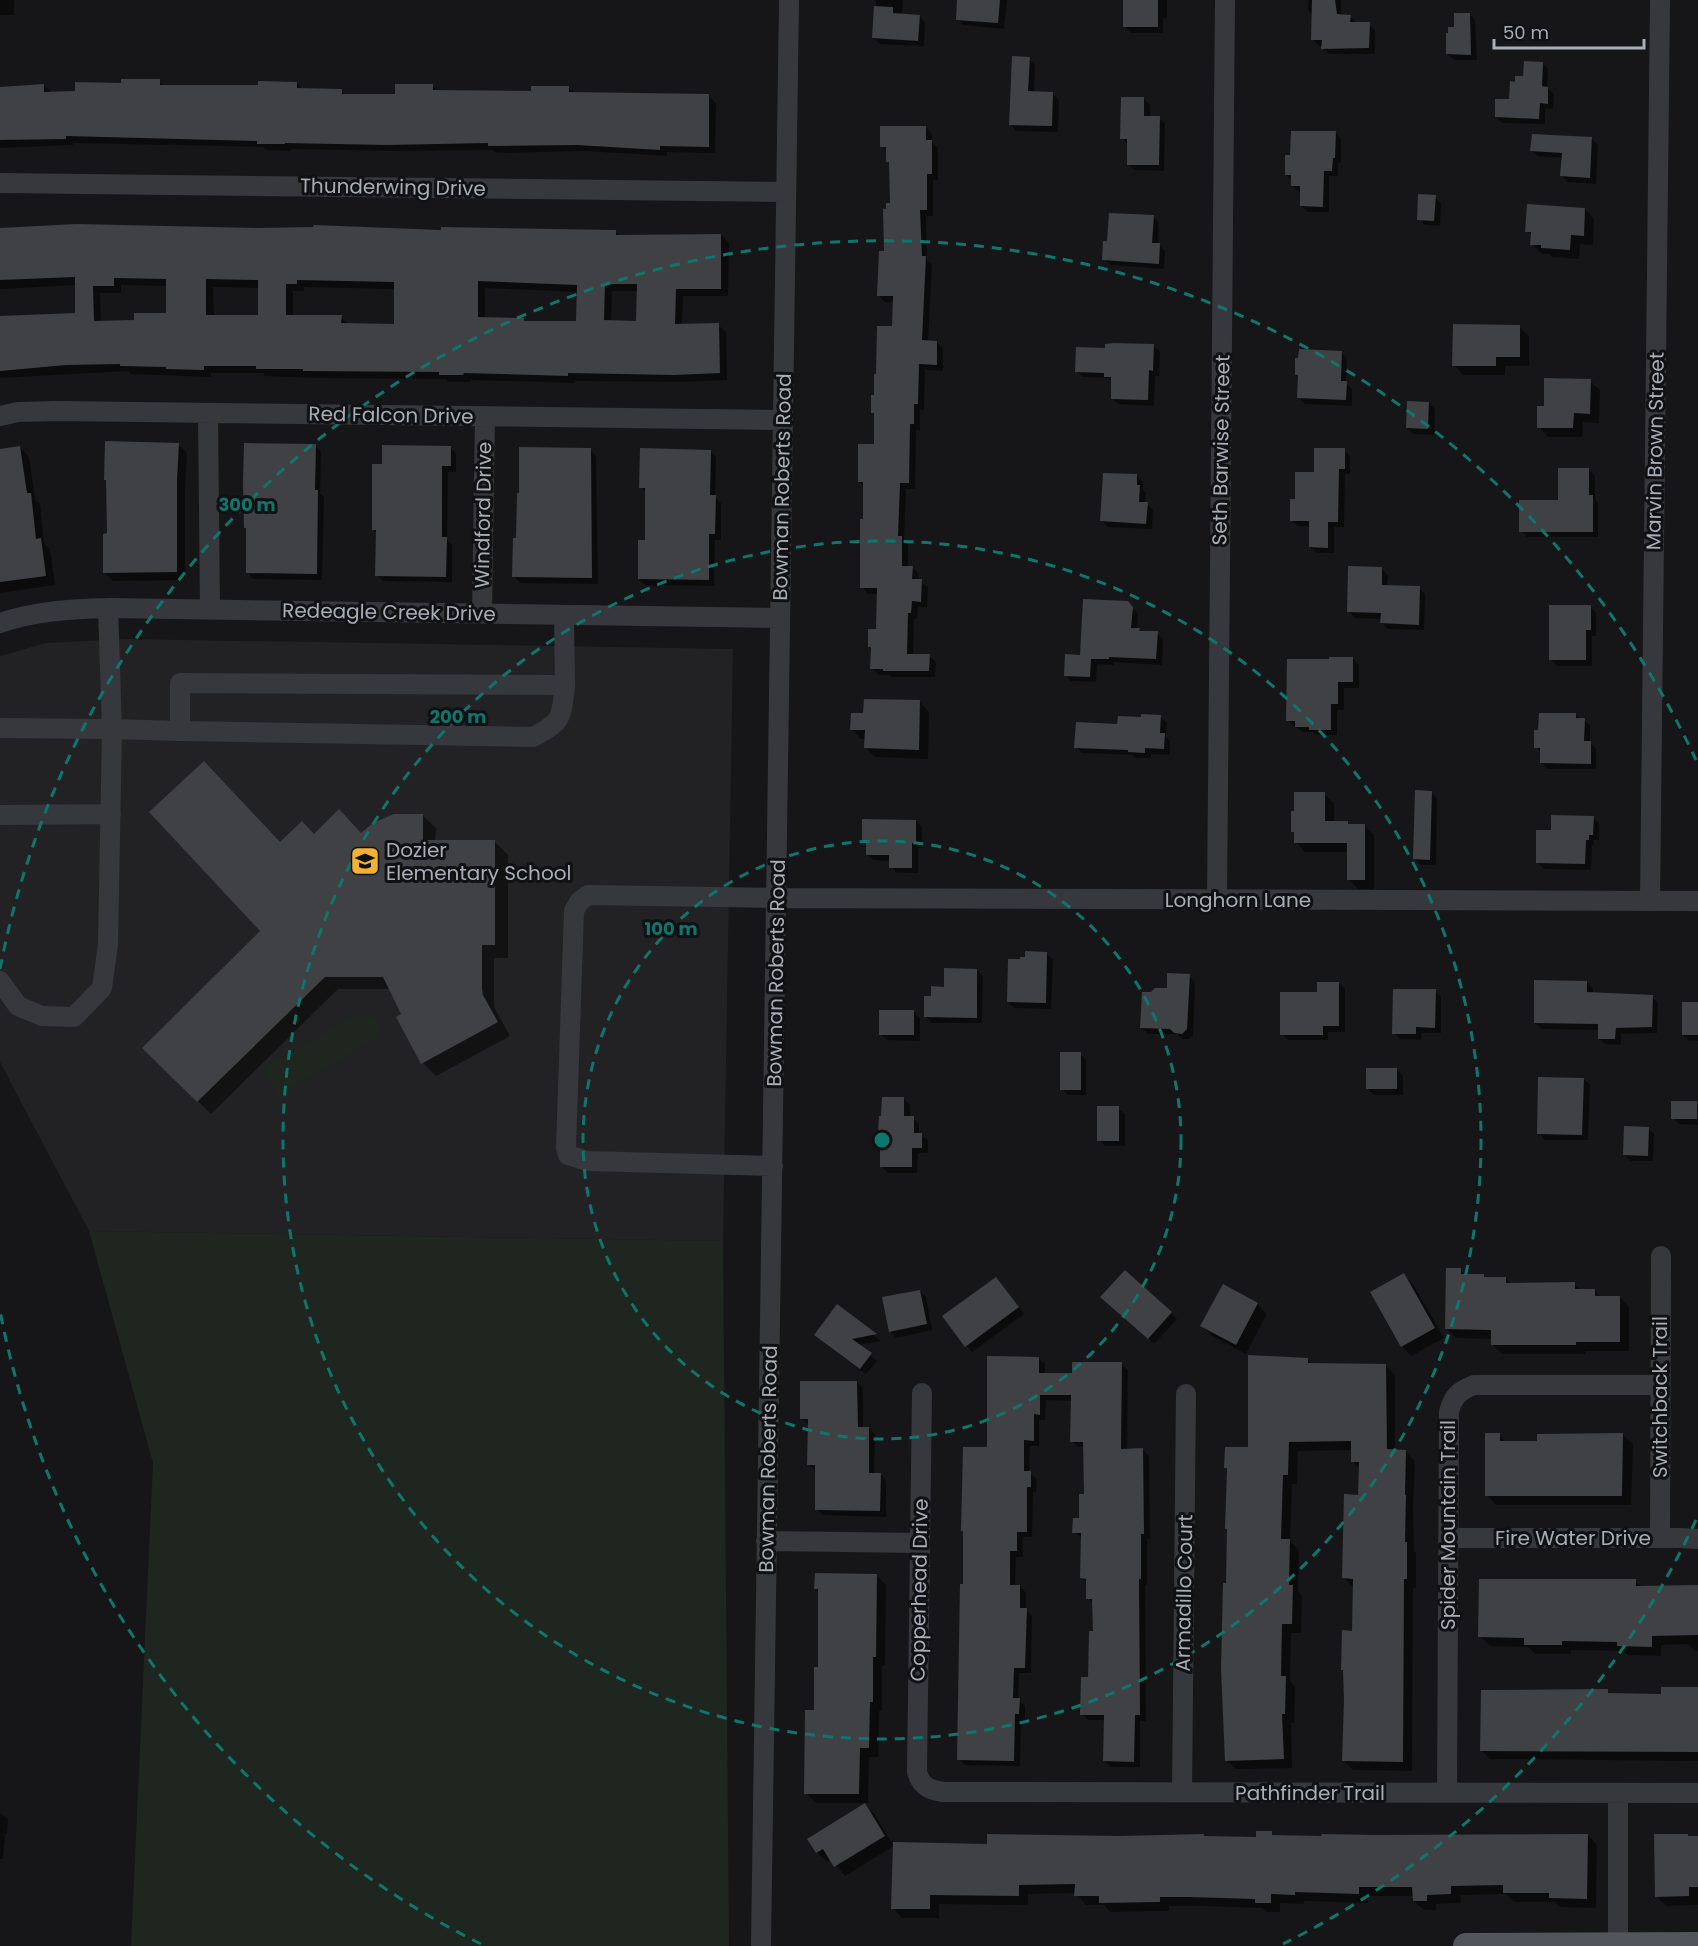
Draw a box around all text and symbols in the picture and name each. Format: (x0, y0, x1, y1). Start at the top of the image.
scale bar (1494, 12, 1644, 50)
text: 50 m (1503, 20, 1549, 45)
street label: Thunderwing Drive (300, 171, 486, 203)
street label: Marvin Brown Street (1639, 352, 1671, 550)
street label: Seth Barwise Street (1205, 354, 1237, 546)
street label: Bowman Roberts Road (766, 373, 798, 601)
street label: Red Falcon Drive (308, 400, 474, 430)
street label: Windford Drive (468, 441, 498, 589)
text: 300 m (218, 492, 276, 517)
street label: Redeagle Creek Drive (282, 596, 496, 628)
text: 200 m (430, 704, 486, 729)
place label: Dozier Elementary School (386, 836, 571, 887)
school or university icon: Dozier Elementary School (349, 845, 381, 877)
street label: Bowman Roberts Road (760, 859, 792, 1087)
street label: Longhorn Lane (1165, 886, 1311, 914)
text: 100 m (644, 916, 698, 941)
centre of rings (872, 1130, 892, 1150)
street label: Switchback Trail (1646, 1316, 1674, 1478)
street label: Bowman Roberts Road (752, 1345, 784, 1573)
street label: Spider Mountain Trail (1434, 1420, 1462, 1630)
street label: Copperhead Drive (903, 1498, 935, 1682)
street label: Armadillo Court (1169, 1514, 1199, 1672)
street label: Fire Water Drive (1495, 1524, 1651, 1552)
street label: Pathfinder Trail (1235, 1779, 1385, 1807)

